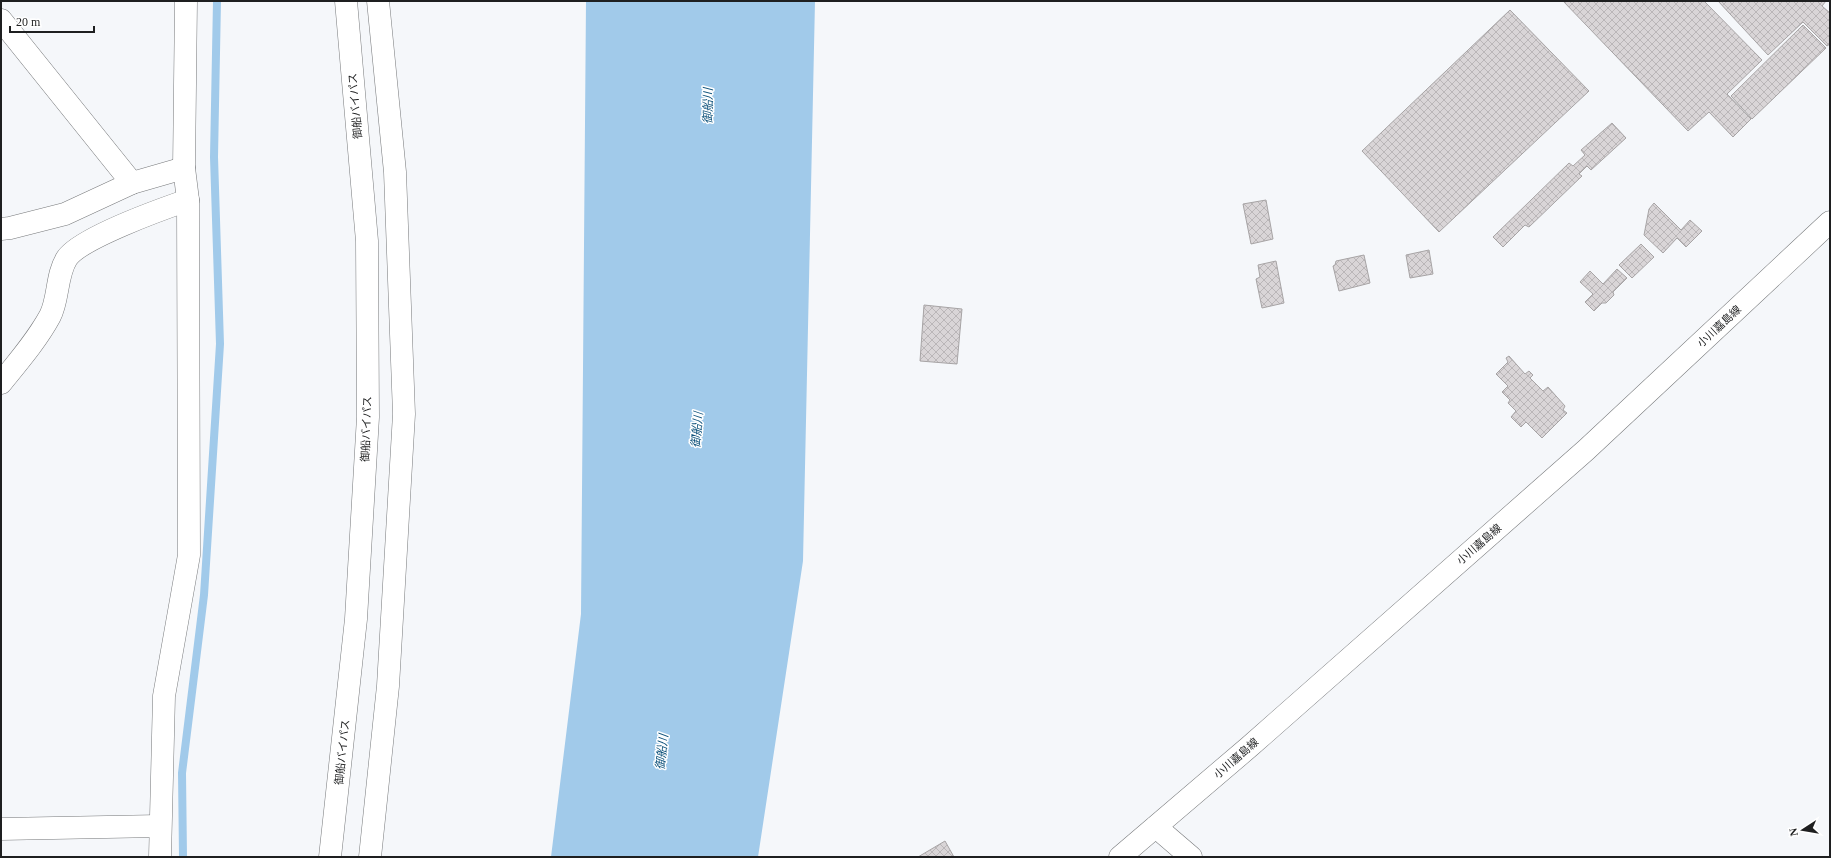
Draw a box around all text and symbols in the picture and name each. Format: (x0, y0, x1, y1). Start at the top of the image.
scale bar (10, 8, 94, 34)
text: 20 m (16, 15, 41, 29)
street label: 御船バイパス (346, 73, 364, 140)
water label: 御船川 (701, 86, 715, 124)
street label: 小川嘉島線 (1695, 303, 1743, 349)
street label: 御船バイパス (359, 396, 373, 463)
water label: 御船川 (688, 409, 706, 449)
street label: 小川嘉島線 (1454, 521, 1504, 567)
street label: 御船バイパス (332, 719, 351, 786)
water label: 御船川 (653, 731, 671, 771)
street label: 小川嘉島線 (1211, 735, 1261, 781)
north arrow (1783, 810, 1823, 850)
text: N (1787, 827, 1800, 837)

